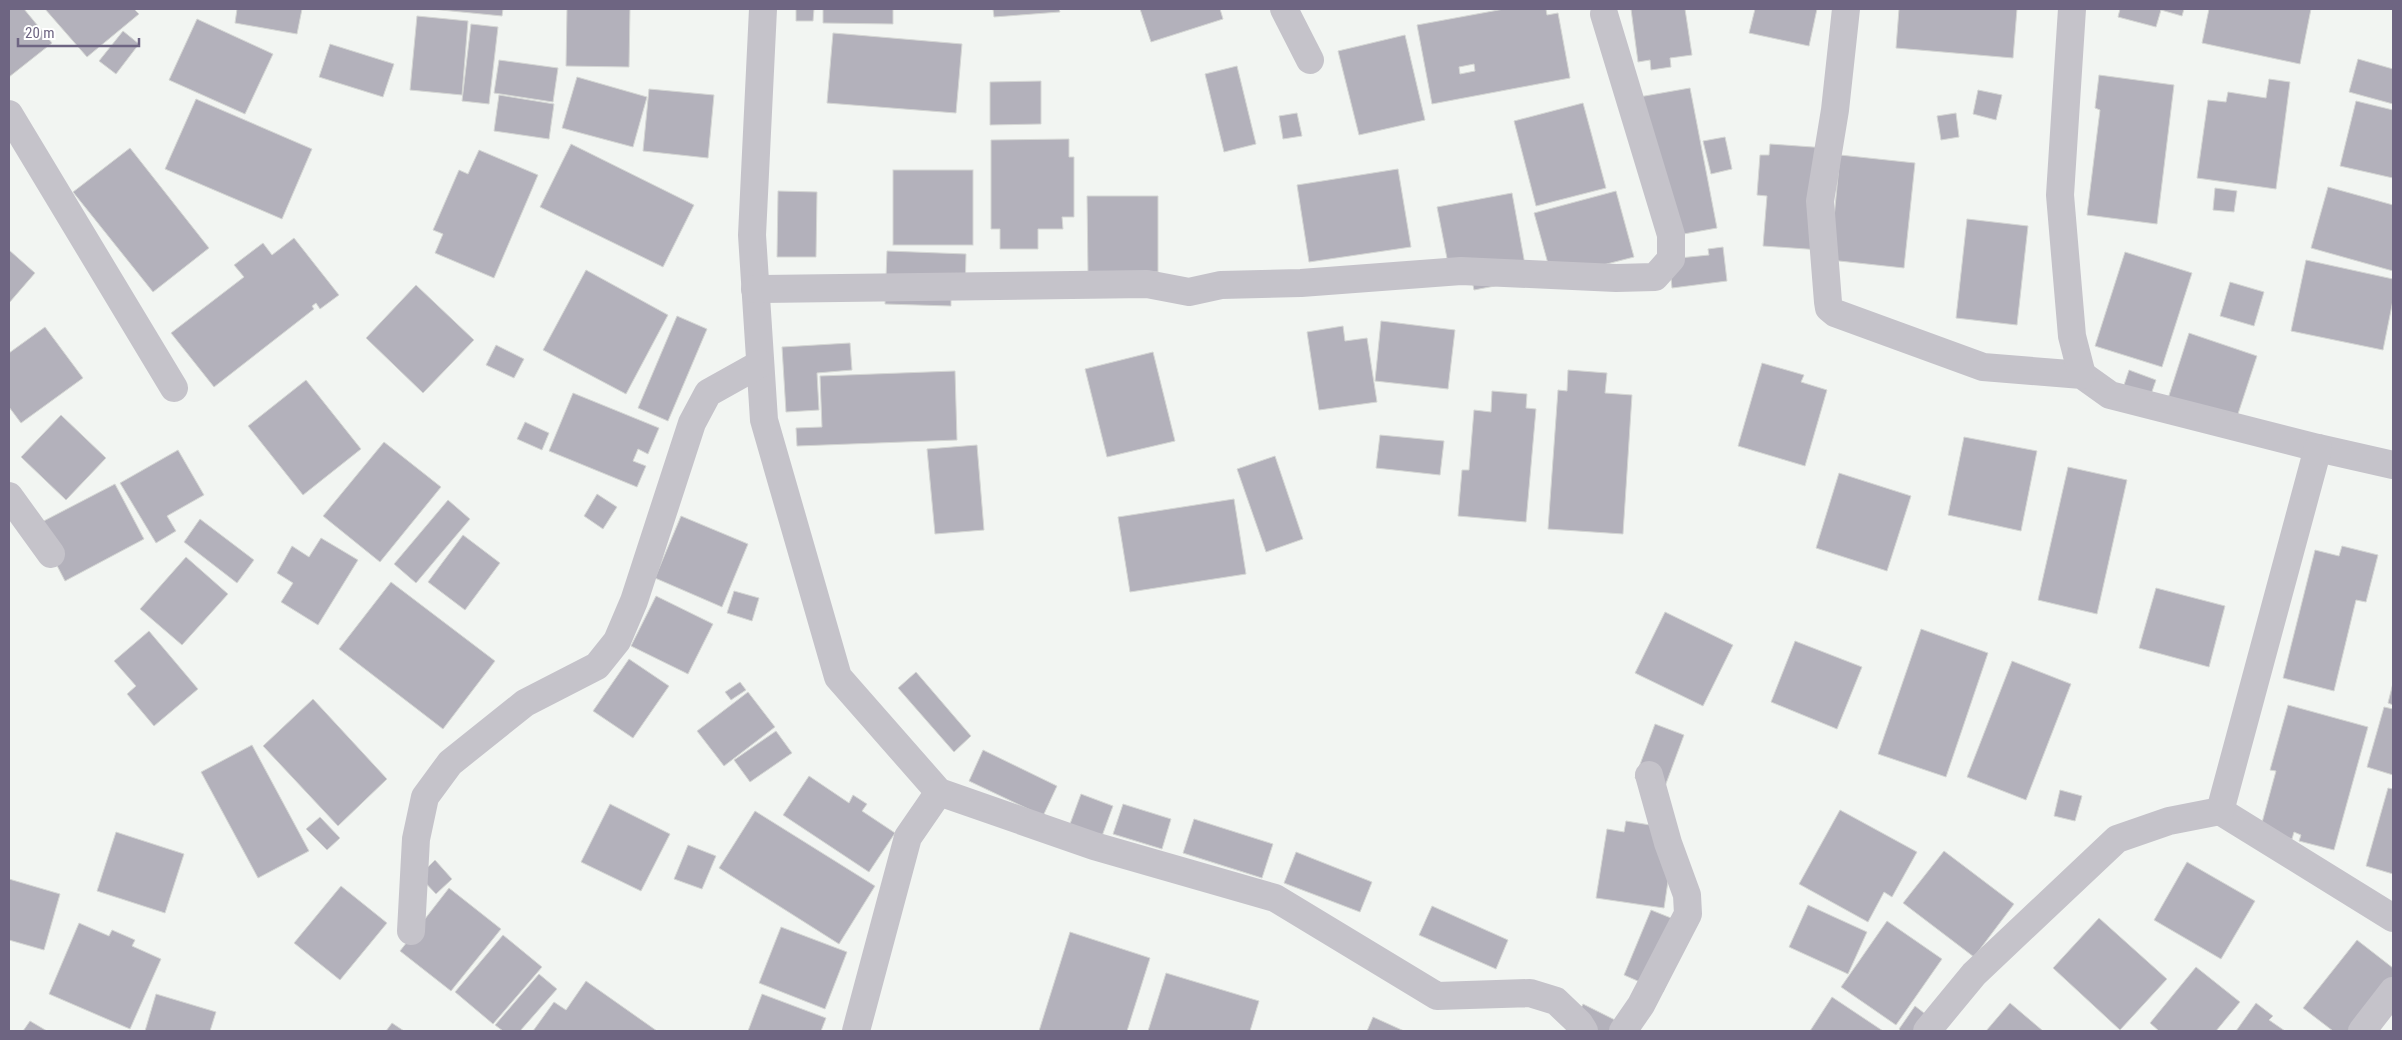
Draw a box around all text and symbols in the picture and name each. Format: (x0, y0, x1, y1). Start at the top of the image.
scale bar (18, 15, 139, 47)
text: 20 m (25, 24, 55, 42)

